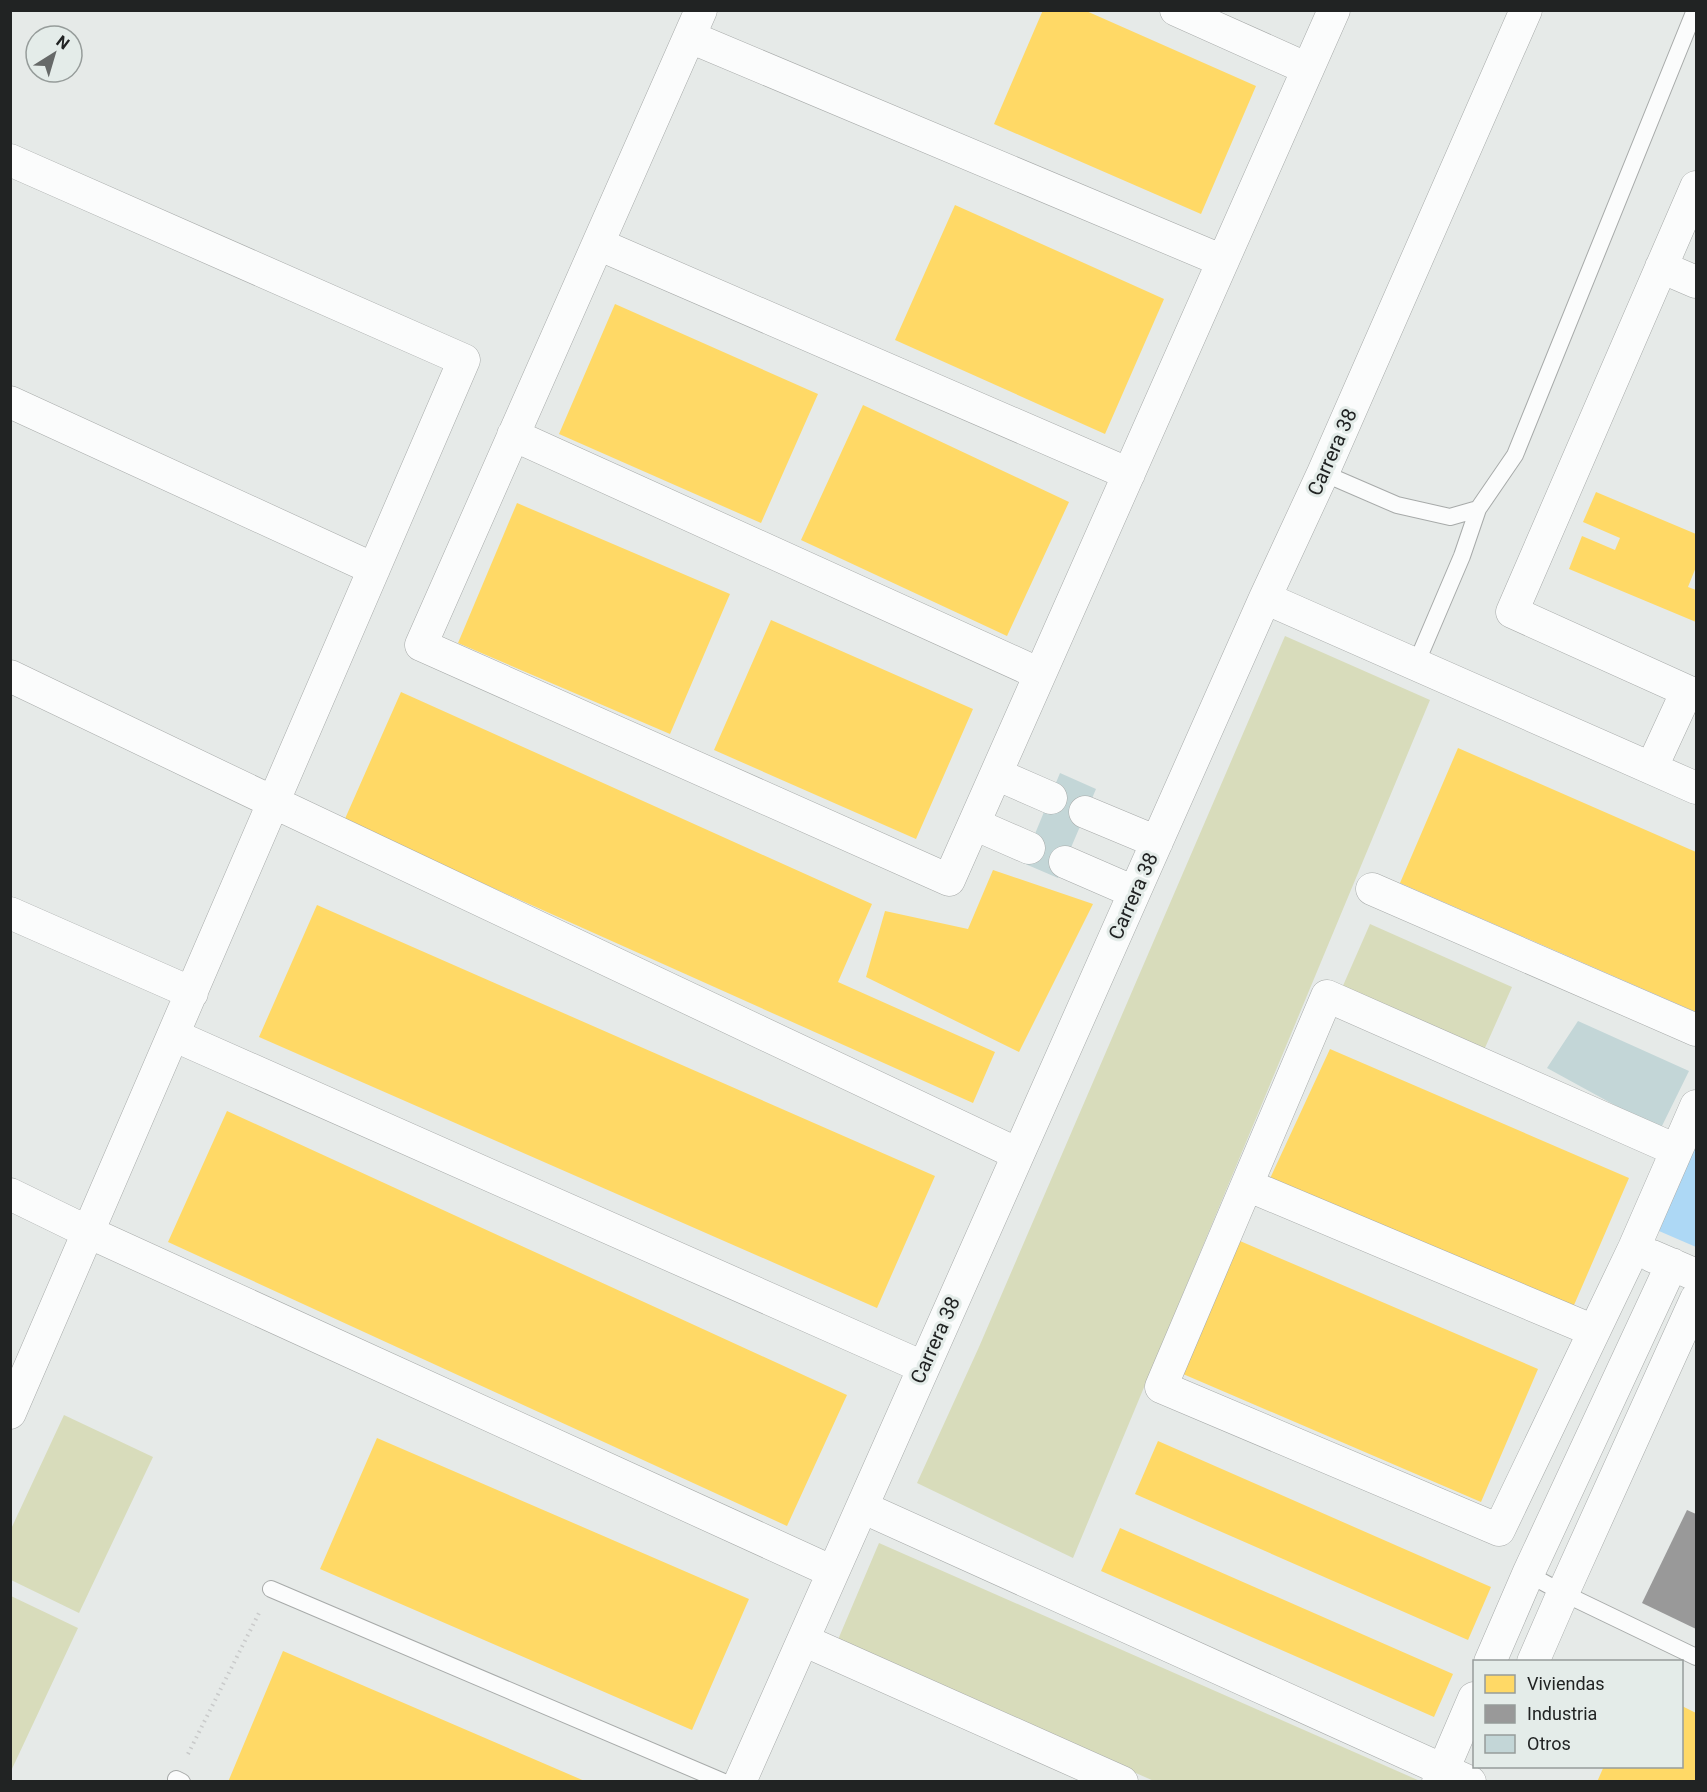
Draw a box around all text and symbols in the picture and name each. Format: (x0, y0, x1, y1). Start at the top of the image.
north arrow (24, 24, 84, 84)
text: N (52, 31, 73, 53)
street label: Carrera 38 (1302, 405, 1362, 499)
street label: Carrera 38 (1103, 849, 1163, 943)
street label: Carrera 38 (905, 1293, 965, 1387)
legend (1473, 1660, 1683, 1768)
text: Viviendas (1527, 1673, 1605, 1694)
text: Industria (1527, 1703, 1597, 1724)
text: Otros (1527, 1733, 1571, 1754)

